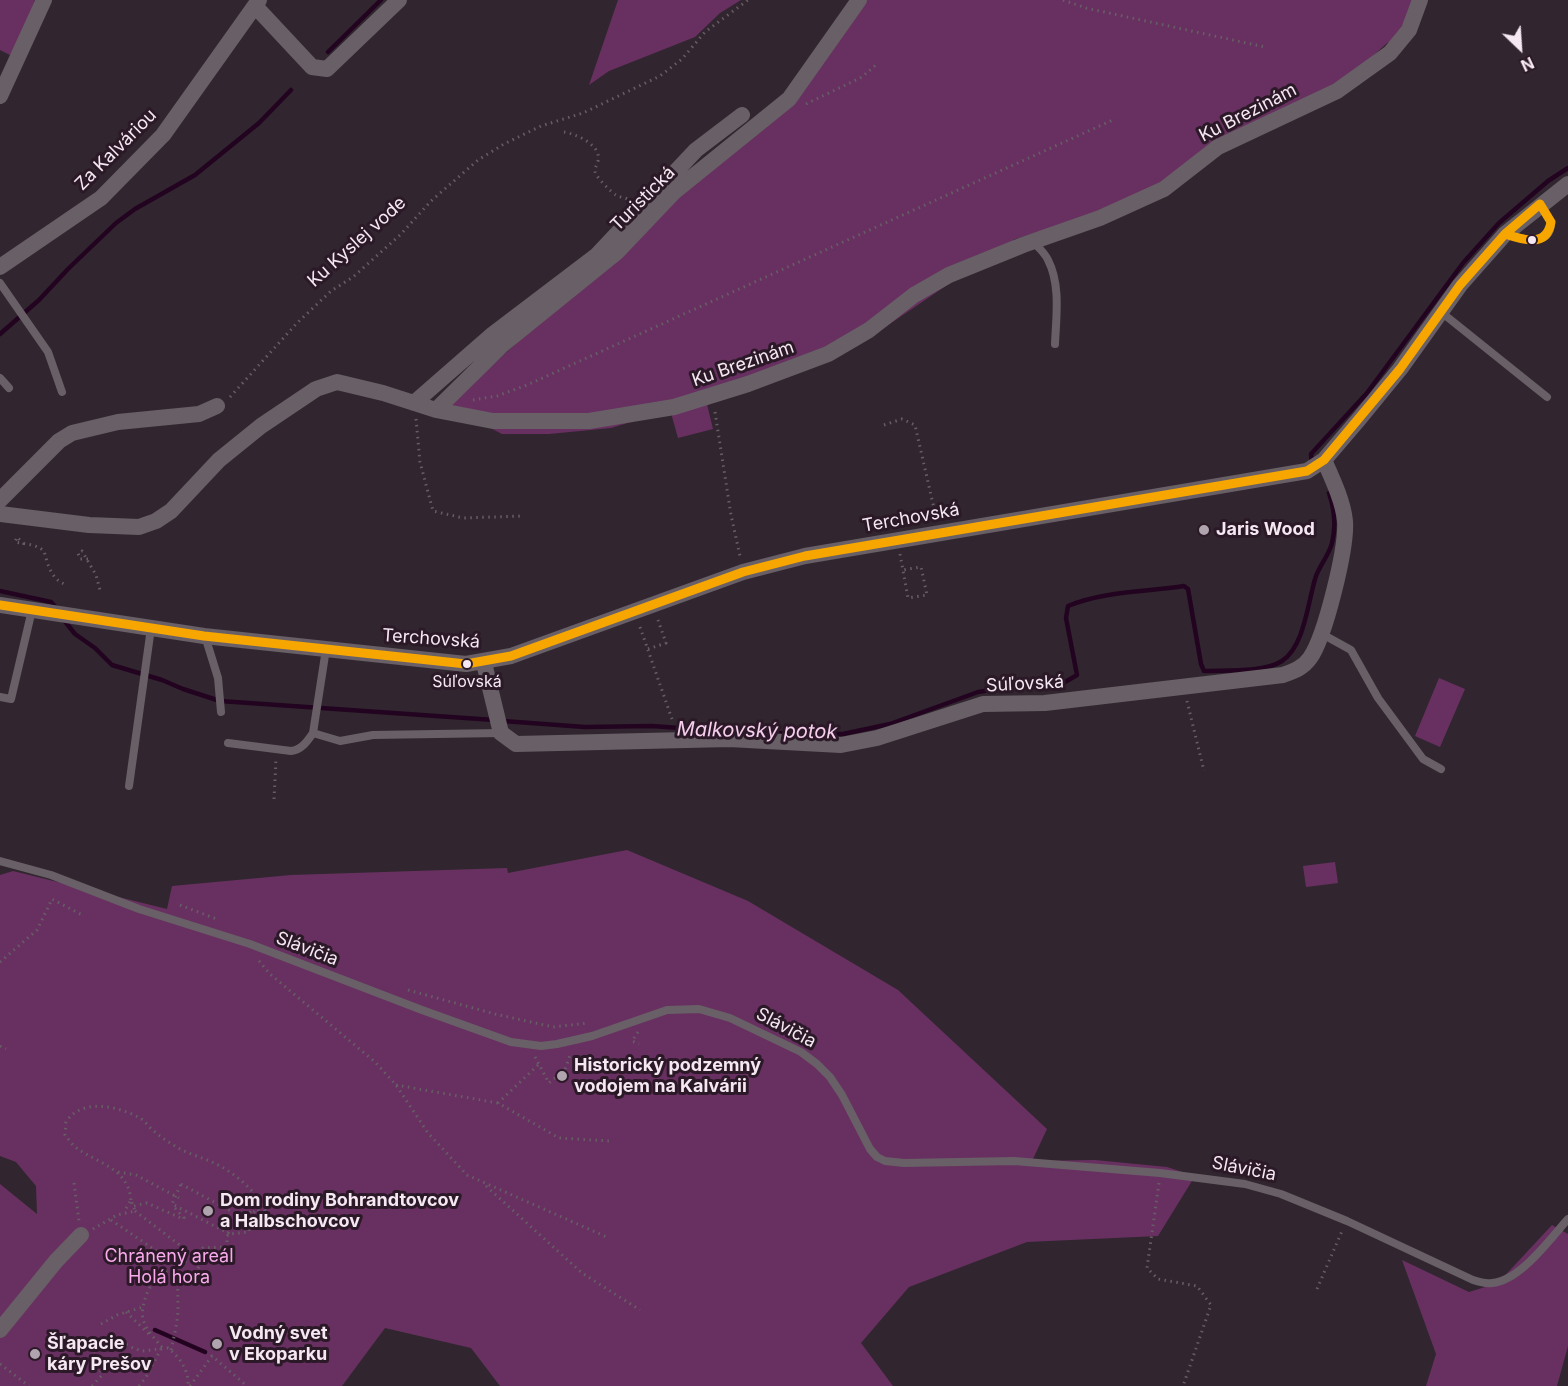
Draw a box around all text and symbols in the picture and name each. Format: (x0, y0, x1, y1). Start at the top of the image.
north arrow (1490, 18, 1550, 78)
text: N (1518, 53, 1537, 76)
street label: Ku Brezinám (1196, 79, 1300, 147)
street label: Za Kalváriou (71, 105, 161, 195)
street label: Turistická (606, 162, 680, 236)
street label: Ku Kyslej vode (303, 192, 411, 292)
unlabelled marker (1526, 234, 1538, 246)
street label: Ku Brezinám (689, 336, 797, 392)
street label: Terchovská (861, 499, 961, 537)
place label: Jaris Wood (1216, 519, 1315, 541)
marker: Jaris Wood (1197, 523, 1211, 537)
street label: Terchovská (381, 625, 481, 653)
marker: Súľovská (461, 658, 473, 670)
street label: Súľovská (985, 671, 1065, 697)
place label: Súľovská (432, 672, 502, 692)
water label: Malkovský potok (677, 718, 837, 744)
street label: Slávičia (273, 927, 341, 971)
street label: Slávičia (752, 1003, 820, 1053)
place label: Historický podzemný vodojem na Kalvárii (574, 1055, 761, 1098)
marker: Historický podzemný vodojem na Kalvárii (555, 1069, 569, 1083)
street label: Slávičia (1210, 1152, 1278, 1186)
place label: Dom rodiny Bohrandtovcov a Halbschovcov (220, 1190, 459, 1232)
marker: Dom rodiny Bohrandtovcov a Halbschovcov (201, 1204, 215, 1218)
park label: Chránený areál Holá hora (104, 1246, 234, 1288)
place label: Vodný svet v Ekoparku (229, 1323, 328, 1366)
place label: Šľapacie káry Prešov (47, 1333, 151, 1376)
marker: Vodný svet v Ekoparku (210, 1337, 224, 1351)
marker: Šľapacie káry Prešov (28, 1347, 42, 1361)

